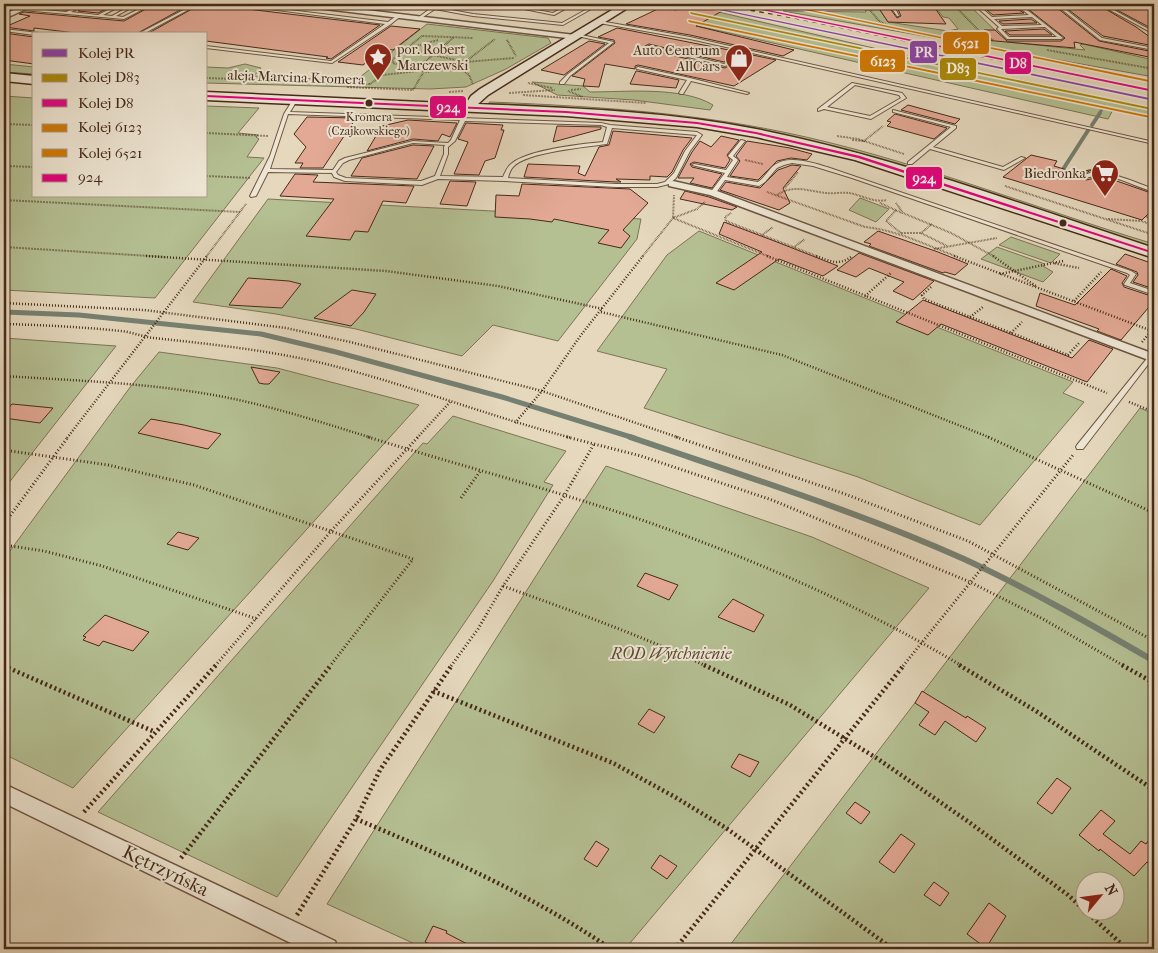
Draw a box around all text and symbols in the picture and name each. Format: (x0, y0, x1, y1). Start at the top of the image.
line badge: 6521 (942, 31, 990, 55)
legend (32, 32, 208, 198)
text: 6521 (953, 35, 979, 52)
line badge: PR (909, 40, 938, 64)
place label: por. Robert Marczewski (396, 41, 468, 74)
place icon: por. Robert Marczewski (363, 42, 393, 81)
place label: Auto Centrum AllCars (632, 42, 720, 75)
shop icon: Auto Centrum AllCars (724, 43, 754, 82)
text: Kolej PR (78, 44, 136, 62)
text: PR (915, 44, 934, 61)
line badge: 6123 (859, 49, 906, 73)
line badge: D8 (1004, 51, 1032, 75)
text: 6123 (870, 53, 896, 70)
text: D8 (1009, 55, 1027, 72)
line badge: D83 (939, 57, 977, 81)
text: D83 (946, 60, 970, 77)
street label: aleja Marcina Kromera (227, 67, 365, 88)
text: Kolej D83 (78, 68, 140, 86)
text: Kolej D8 (78, 94, 134, 112)
line badge: 924 (429, 95, 467, 119)
marker: Kromera (Czajkowskiego) (364, 98, 374, 108)
text: 924 (436, 99, 460, 116)
place label: Kromera (Czajkowskiego) (328, 110, 410, 138)
text: Kolej 6123 (78, 118, 142, 136)
text: Kolej 6521 (78, 144, 142, 162)
supermarket icon: Biedronka (1090, 158, 1120, 197)
place label: Biedronka (1024, 165, 1087, 182)
line badge: 924 (905, 166, 943, 190)
text: 924 (78, 168, 104, 186)
text: 924 (912, 170, 936, 187)
unlabelled marker (1058, 218, 1068, 228)
park label: ROD Wytchnienie (610, 644, 732, 663)
street label: Kętrzyńska (119, 841, 212, 901)
north arrow (1076, 870, 1126, 920)
text: N (1101, 881, 1121, 899)

